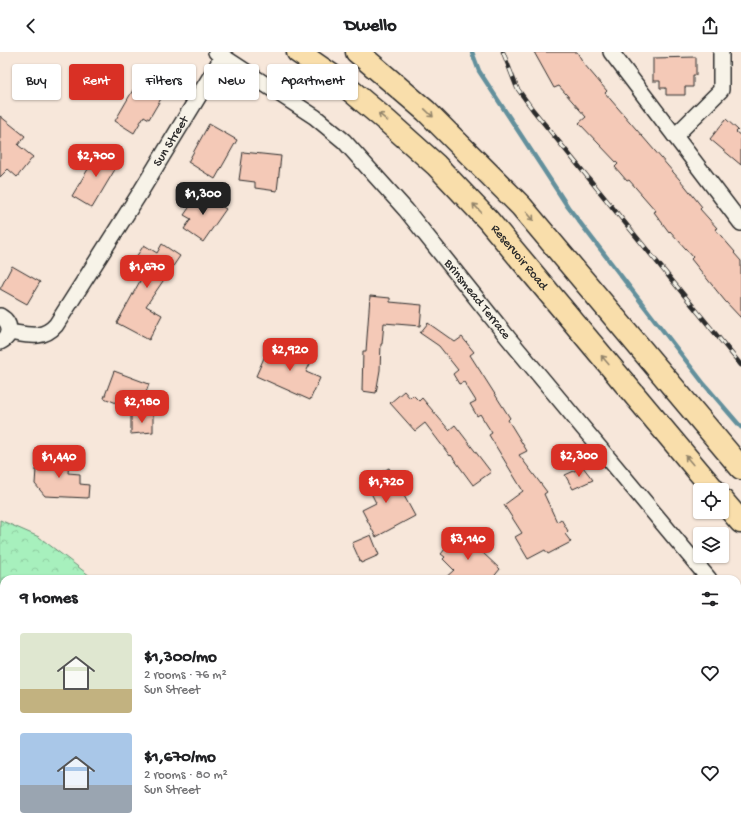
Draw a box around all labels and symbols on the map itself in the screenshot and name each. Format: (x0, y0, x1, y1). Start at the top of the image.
one-way arrow (424, 109, 434, 118)
street label: Sun Street (150, 112, 193, 169)
one-way arrow (378, 113, 388, 122)
pin: $2,700 (63, 144, 129, 178)
pin: $1,300 (170, 182, 236, 216)
one-way arrow (473, 203, 482, 213)
one-way arrow (525, 211, 534, 222)
street label: Reservoir Road (488, 221, 552, 294)
pin: $1,670 (114, 255, 180, 289)
street label: Brinsmead Terrace (440, 255, 514, 343)
pin: $2,920 (257, 338, 323, 372)
one-way arrow (601, 355, 610, 366)
pin: $2,180 (109, 390, 175, 424)
pin: $2,300 (546, 444, 612, 478)
pin: $1,440 (26, 445, 92, 479)
one-way arrow (684, 455, 693, 465)
pin: $1,720 (353, 470, 419, 504)
pin: $3,140 (435, 527, 501, 561)

